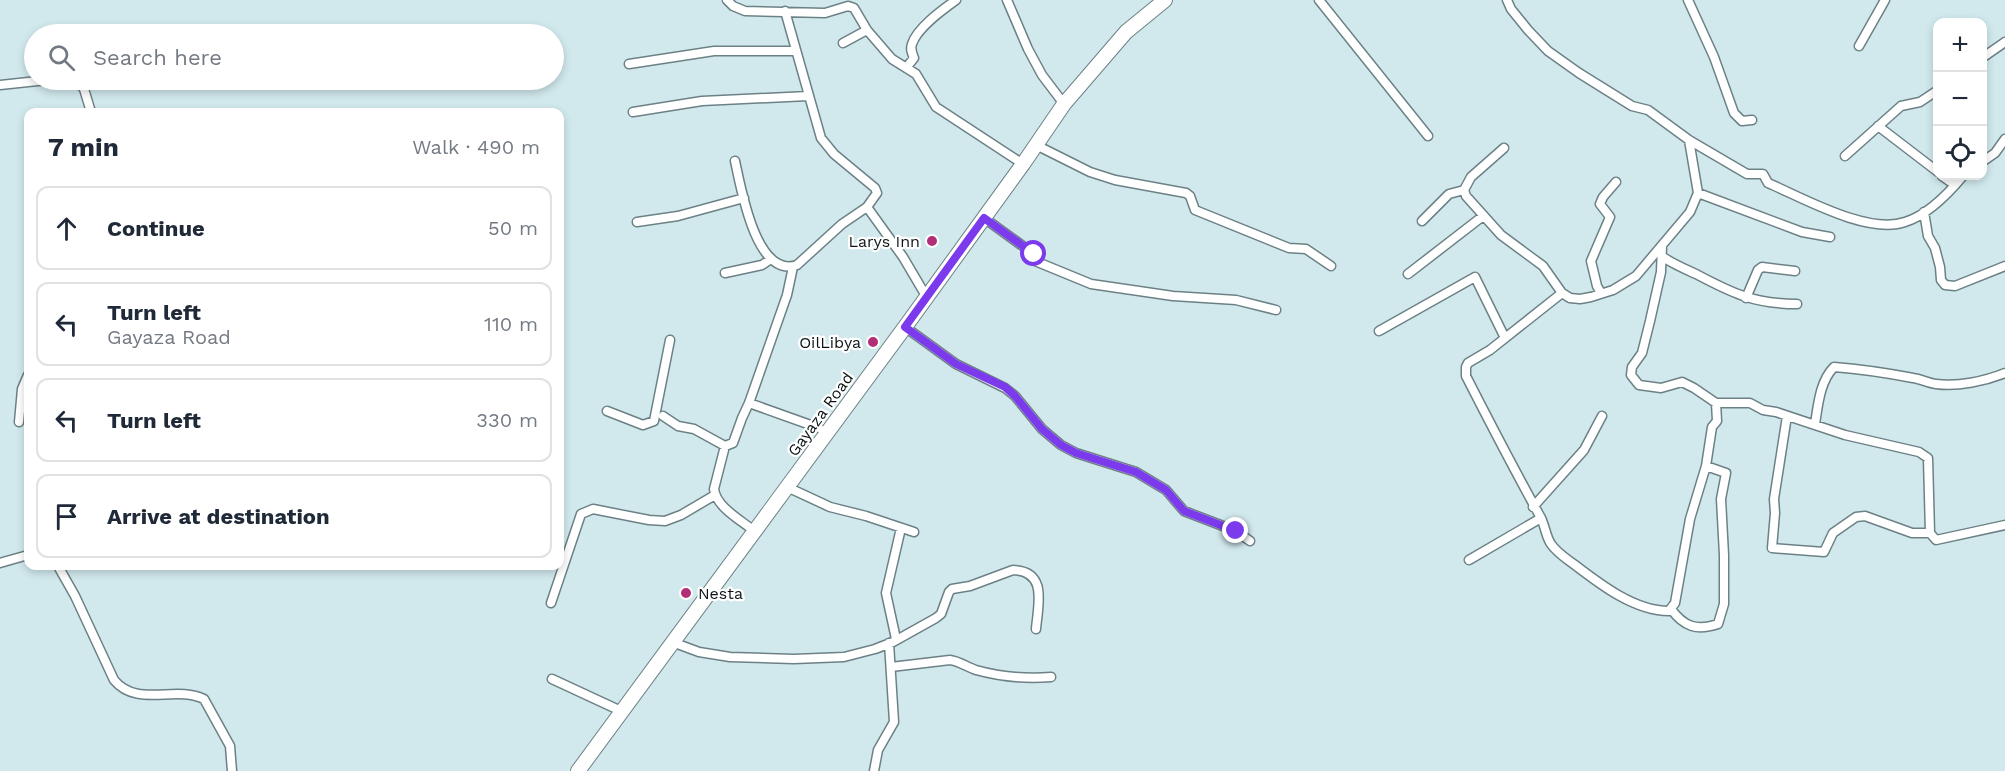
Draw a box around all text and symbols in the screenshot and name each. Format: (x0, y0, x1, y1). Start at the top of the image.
map controls (1933, 18, 1987, 180)
button: + (1933, 18, 1987, 72)
search box (24, 24, 564, 90)
icon: search (45, 41, 78, 74)
text: Search here (93, 45, 222, 70)
button: − (1933, 72, 1987, 126)
button: locate (1933, 126, 1987, 180)
text: 7 min (48, 132, 119, 162)
text: Walk · 490 m (412, 135, 540, 159)
icon: ahead (50, 212, 83, 245)
text: Continue (107, 216, 205, 241)
text: 50 m (488, 216, 538, 240)
place label: Larys Inn (848, 232, 920, 251)
marker: Larys Inn (925, 234, 939, 248)
route start (1020, 240, 1046, 266)
text: Turn left (107, 300, 201, 325)
icon: left (50, 308, 83, 341)
text: 110 m (484, 312, 538, 336)
text: Gayaza Road (107, 325, 231, 349)
place label: OilLibya (799, 333, 861, 352)
marker: OilLibya (866, 335, 880, 349)
street label: Gayaza Road (784, 369, 857, 460)
icon: left (50, 404, 83, 437)
text: Turn left (107, 408, 201, 433)
text: 330 m (476, 408, 538, 432)
icon: arrive (50, 500, 83, 533)
text: Arrive at destination (107, 504, 330, 529)
route end (1222, 517, 1248, 543)
place label: Nesta (698, 584, 743, 603)
marker: Nesta (679, 586, 693, 600)

